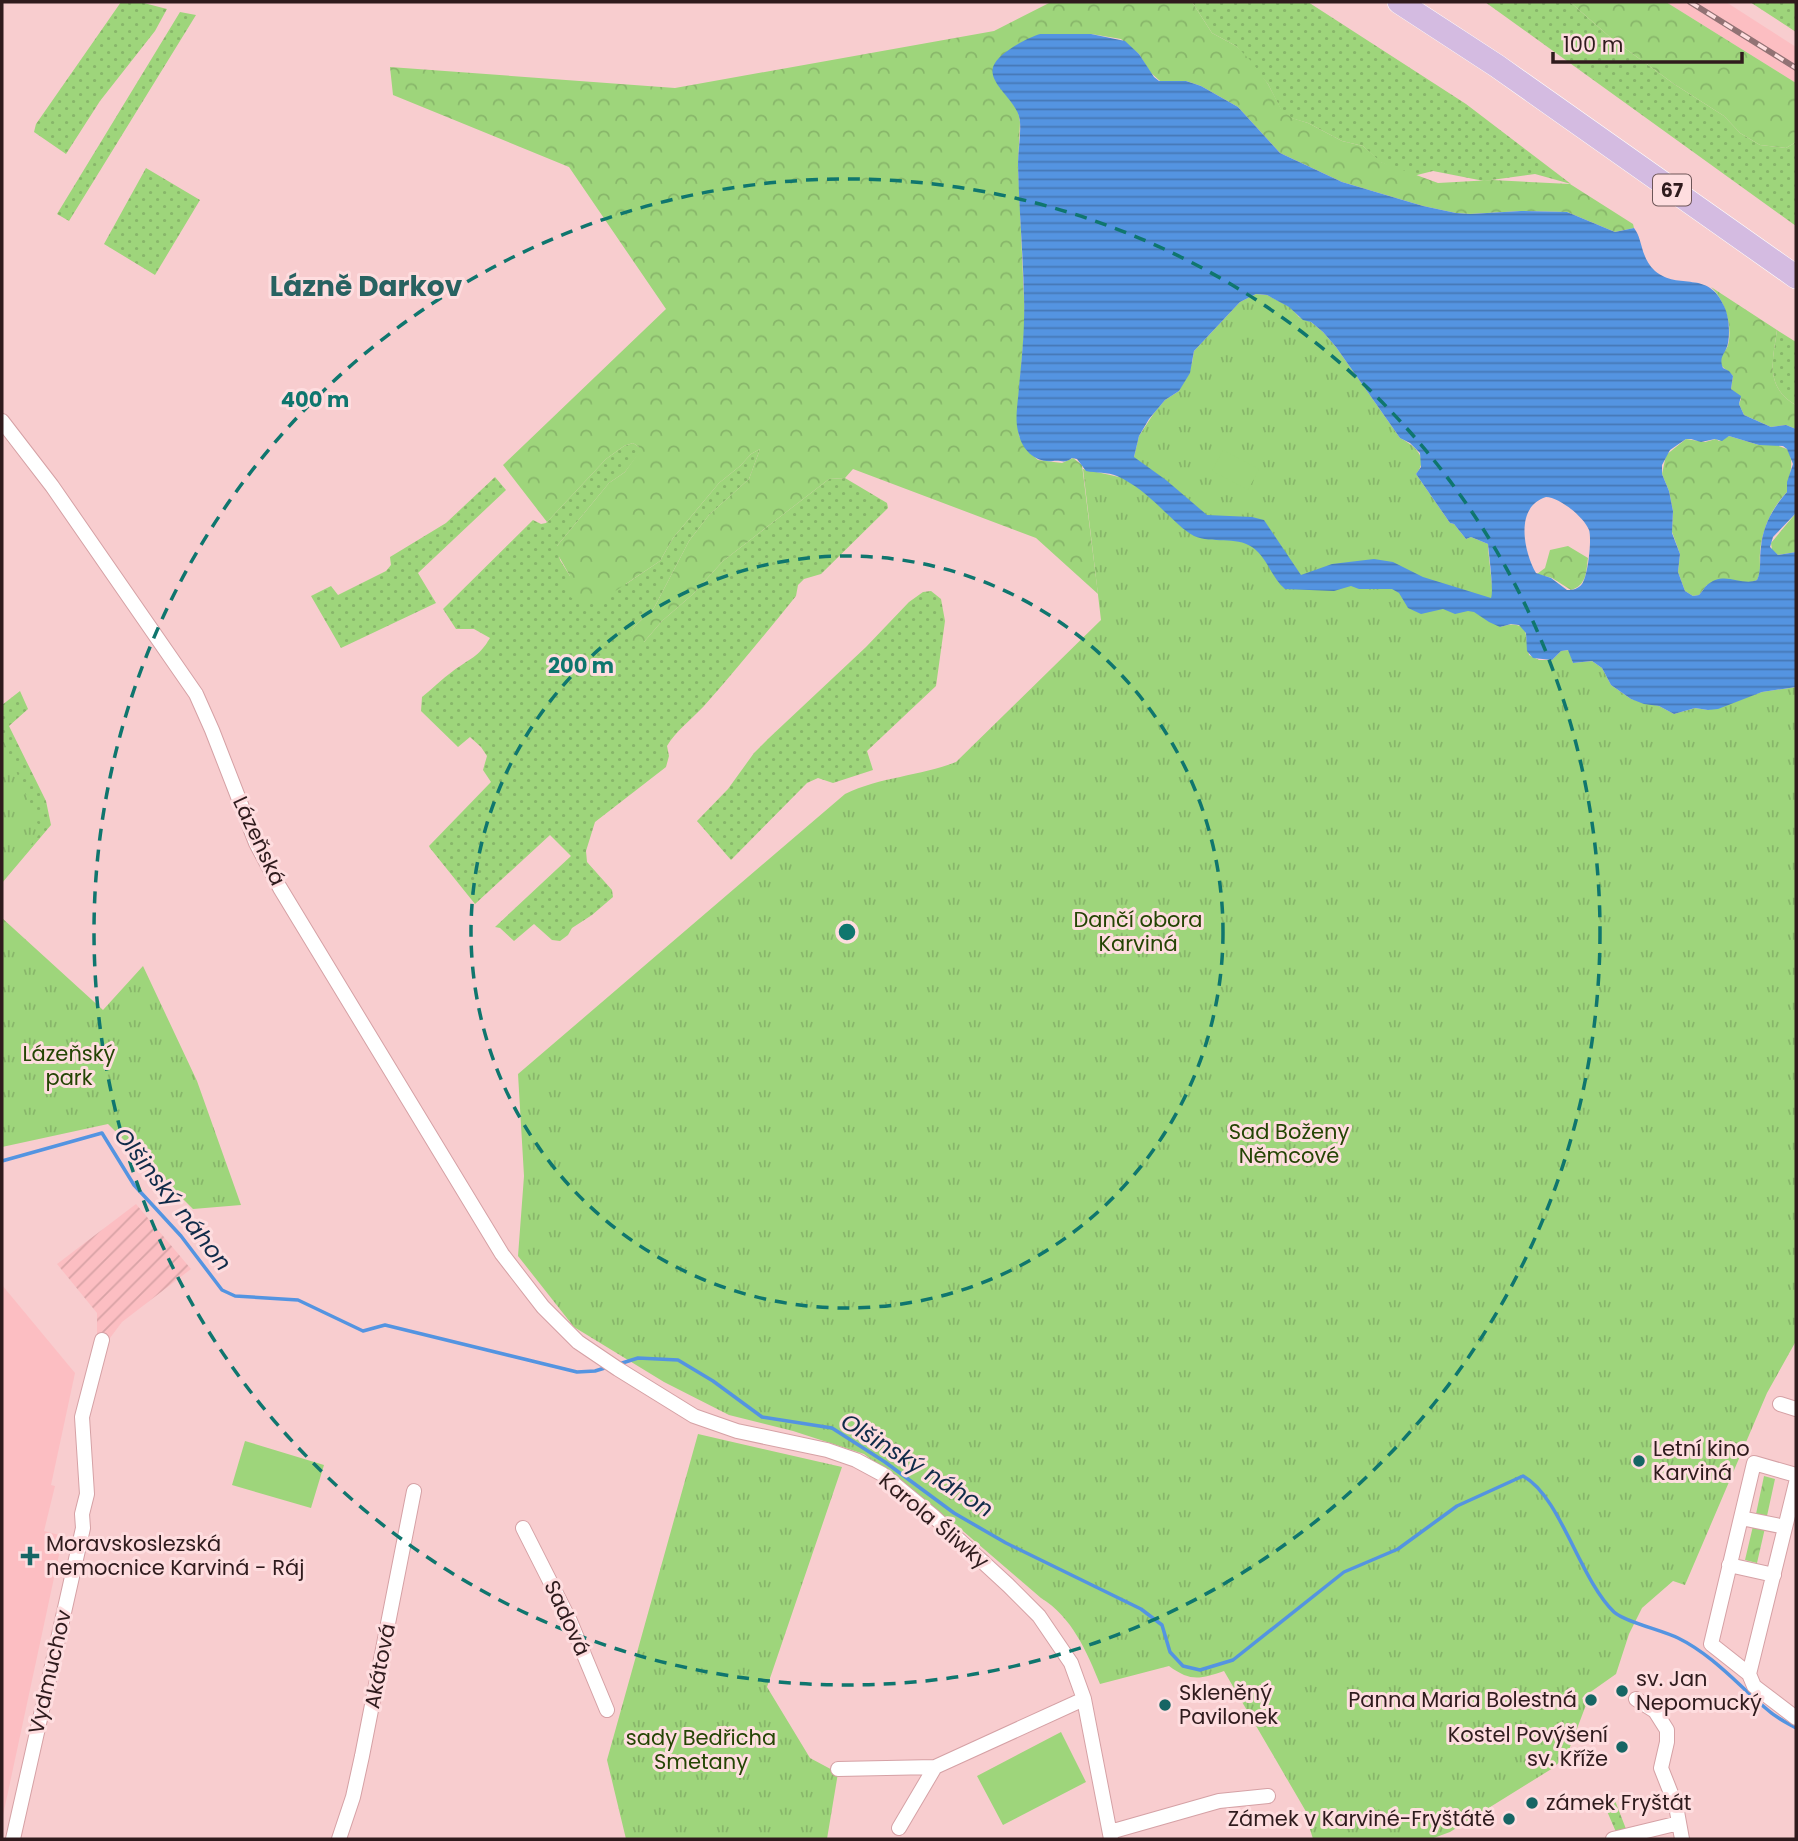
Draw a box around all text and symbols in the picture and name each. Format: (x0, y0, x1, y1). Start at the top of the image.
scale bar (1553, 21, 1742, 65)
text: 100 m (1563, 30, 1623, 59)
road number: 67 (1653, 174, 1691, 206)
district label: Lázně Darkov (270, 267, 463, 306)
text: 400 m (281, 385, 349, 414)
text: 200 m (548, 651, 614, 680)
street label: Lázeňská (226, 791, 293, 890)
park label: Dančí obora Karviná (1073, 905, 1203, 958)
centre of rings (835, 920, 859, 944)
park label: Lázeňský park (23, 1039, 116, 1092)
park label: Sad Boženy Němcové (1229, 1117, 1349, 1170)
water label: Olšinský náhon (107, 1121, 239, 1277)
water label: Olšinský náhon (835, 1405, 999, 1525)
place label: Letní kino Karviná (1653, 1434, 1750, 1487)
marker: Letní kino Karviná (1631, 1453, 1647, 1469)
street label: Karola Śliwky (873, 1466, 996, 1575)
place label: Moravskoslezská nemocnice Karviná - Ráj (46, 1529, 304, 1582)
marker: Moravskoslezská nemocnice Karviná - Ráj (20, 1546, 40, 1566)
street label: Sadová (537, 1575, 598, 1660)
street label: Vydmuchov (21, 1607, 78, 1737)
street label: Akátová (357, 1621, 402, 1711)
place label: sv. Jan Nepomucký (1636, 1664, 1762, 1717)
place label: Skleněný Pavilonek (1179, 1678, 1278, 1731)
marker: sv. Jan Nepomucký (1614, 1683, 1630, 1699)
place label: Panna Maria Bolestná (1348, 1685, 1577, 1714)
marker: Panna Maria Bolestná (1583, 1692, 1599, 1708)
marker: Skleněný Pavilonek (1157, 1697, 1173, 1713)
place label: Kostel Povýšení sv. Kříže (1448, 1720, 1608, 1773)
park label: sady Bedřicha Smetany (626, 1723, 776, 1776)
marker: Kostel Povýšení sv. Kříže (1614, 1739, 1630, 1755)
place label: zámek Fryštát (1546, 1788, 1692, 1817)
marker: zámek Fryštát (1524, 1795, 1540, 1811)
place label: Zámek v Karviné-Fryštátě (1228, 1804, 1495, 1833)
marker: Zámek v Karviné-Fryštátě (1501, 1811, 1517, 1827)

